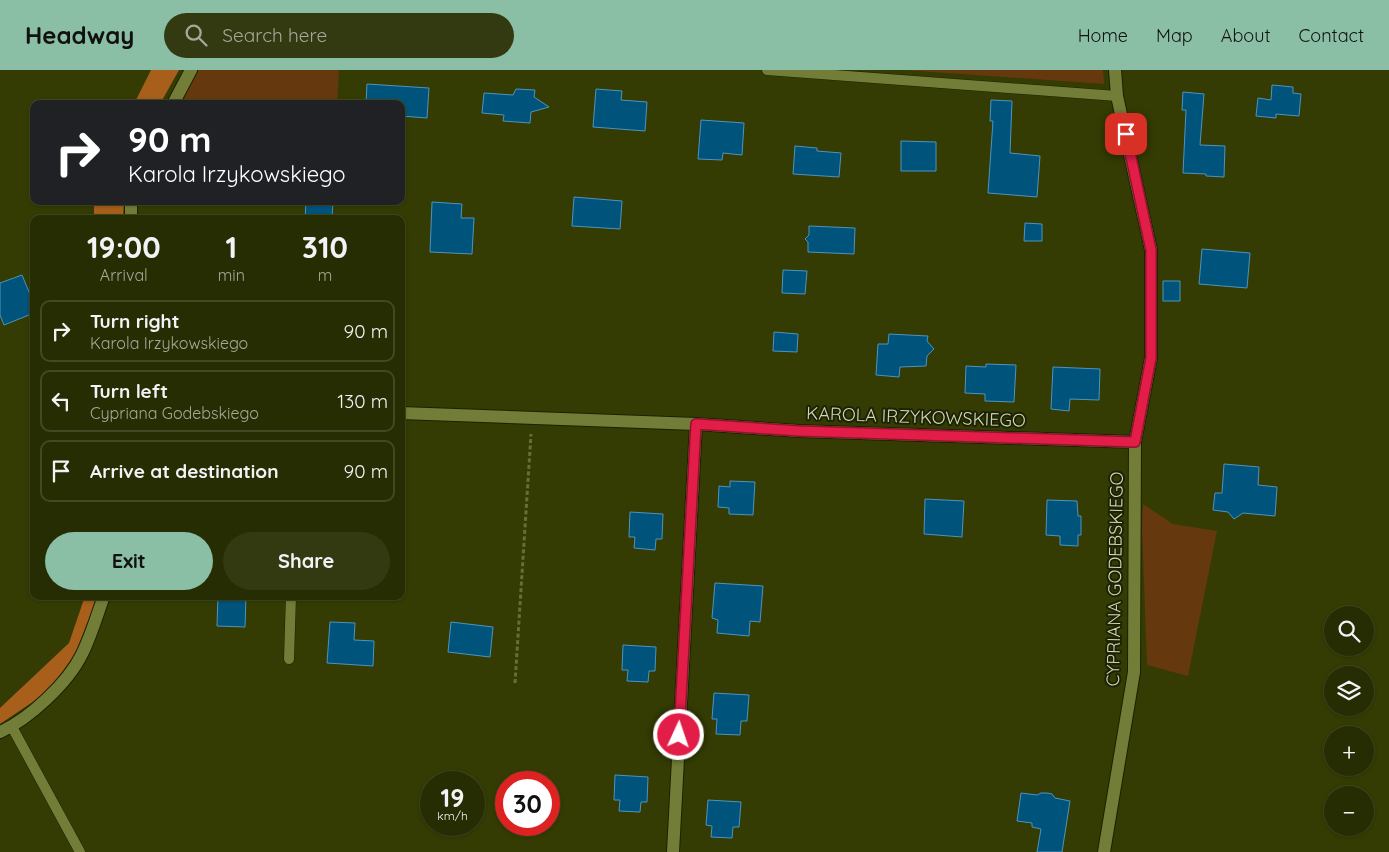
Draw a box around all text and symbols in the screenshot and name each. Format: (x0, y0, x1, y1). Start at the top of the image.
search box (164, 13, 514, 58)
text: Headway (25, 20, 134, 50)
icon: search (182, 21, 210, 49)
text: Search here (222, 23, 327, 47)
text: Home (1078, 24, 1128, 47)
text: Map (1156, 24, 1193, 47)
text: About (1221, 24, 1271, 47)
text: Contact (1299, 24, 1364, 47)
pin (1105, 113, 1147, 155)
text: 90 m (128, 117, 211, 161)
icon: right (45, 120, 110, 185)
icon: arrive (1112, 120, 1140, 148)
text: Karola Irzykowskiego (128, 160, 346, 188)
text: 19:00 (87, 228, 161, 266)
text: 1 (225, 228, 237, 266)
text: 310 (302, 228, 348, 266)
text: Arrival (100, 265, 148, 285)
text: min (218, 265, 245, 285)
text: m (318, 265, 332, 285)
text: Turn right (90, 309, 179, 333)
icon: right (47, 317, 75, 345)
text: 90 m (344, 319, 388, 343)
text: Karola Irzykowskiego (90, 333, 248, 353)
text: Turn left (90, 379, 168, 403)
icon: left (47, 387, 75, 415)
text: 130 m (337, 389, 388, 413)
street label: KAROLA IRZYKOWSKIEGO (806, 401, 1026, 432)
text: Cypriana Godebskiego (90, 403, 259, 423)
icon: arrive (47, 457, 75, 485)
text: Arrive at destination (90, 459, 279, 483)
text: 90 m (344, 459, 388, 483)
street label: CYPRIANA GODEBSKIEGO (1101, 471, 1128, 687)
button: Exit (45, 532, 213, 590)
button: Share (223, 532, 390, 590)
map controls (1324, 606, 1374, 836)
button: search (1324, 606, 1374, 656)
button: layers (1324, 666, 1374, 716)
position arrow (652, 708, 704, 760)
button: + (1324, 726, 1374, 776)
speed limit sign: 30 (495, 771, 560, 836)
text: 19 (441, 782, 464, 813)
button: − (1324, 786, 1374, 836)
text: km/h (437, 808, 468, 823)

